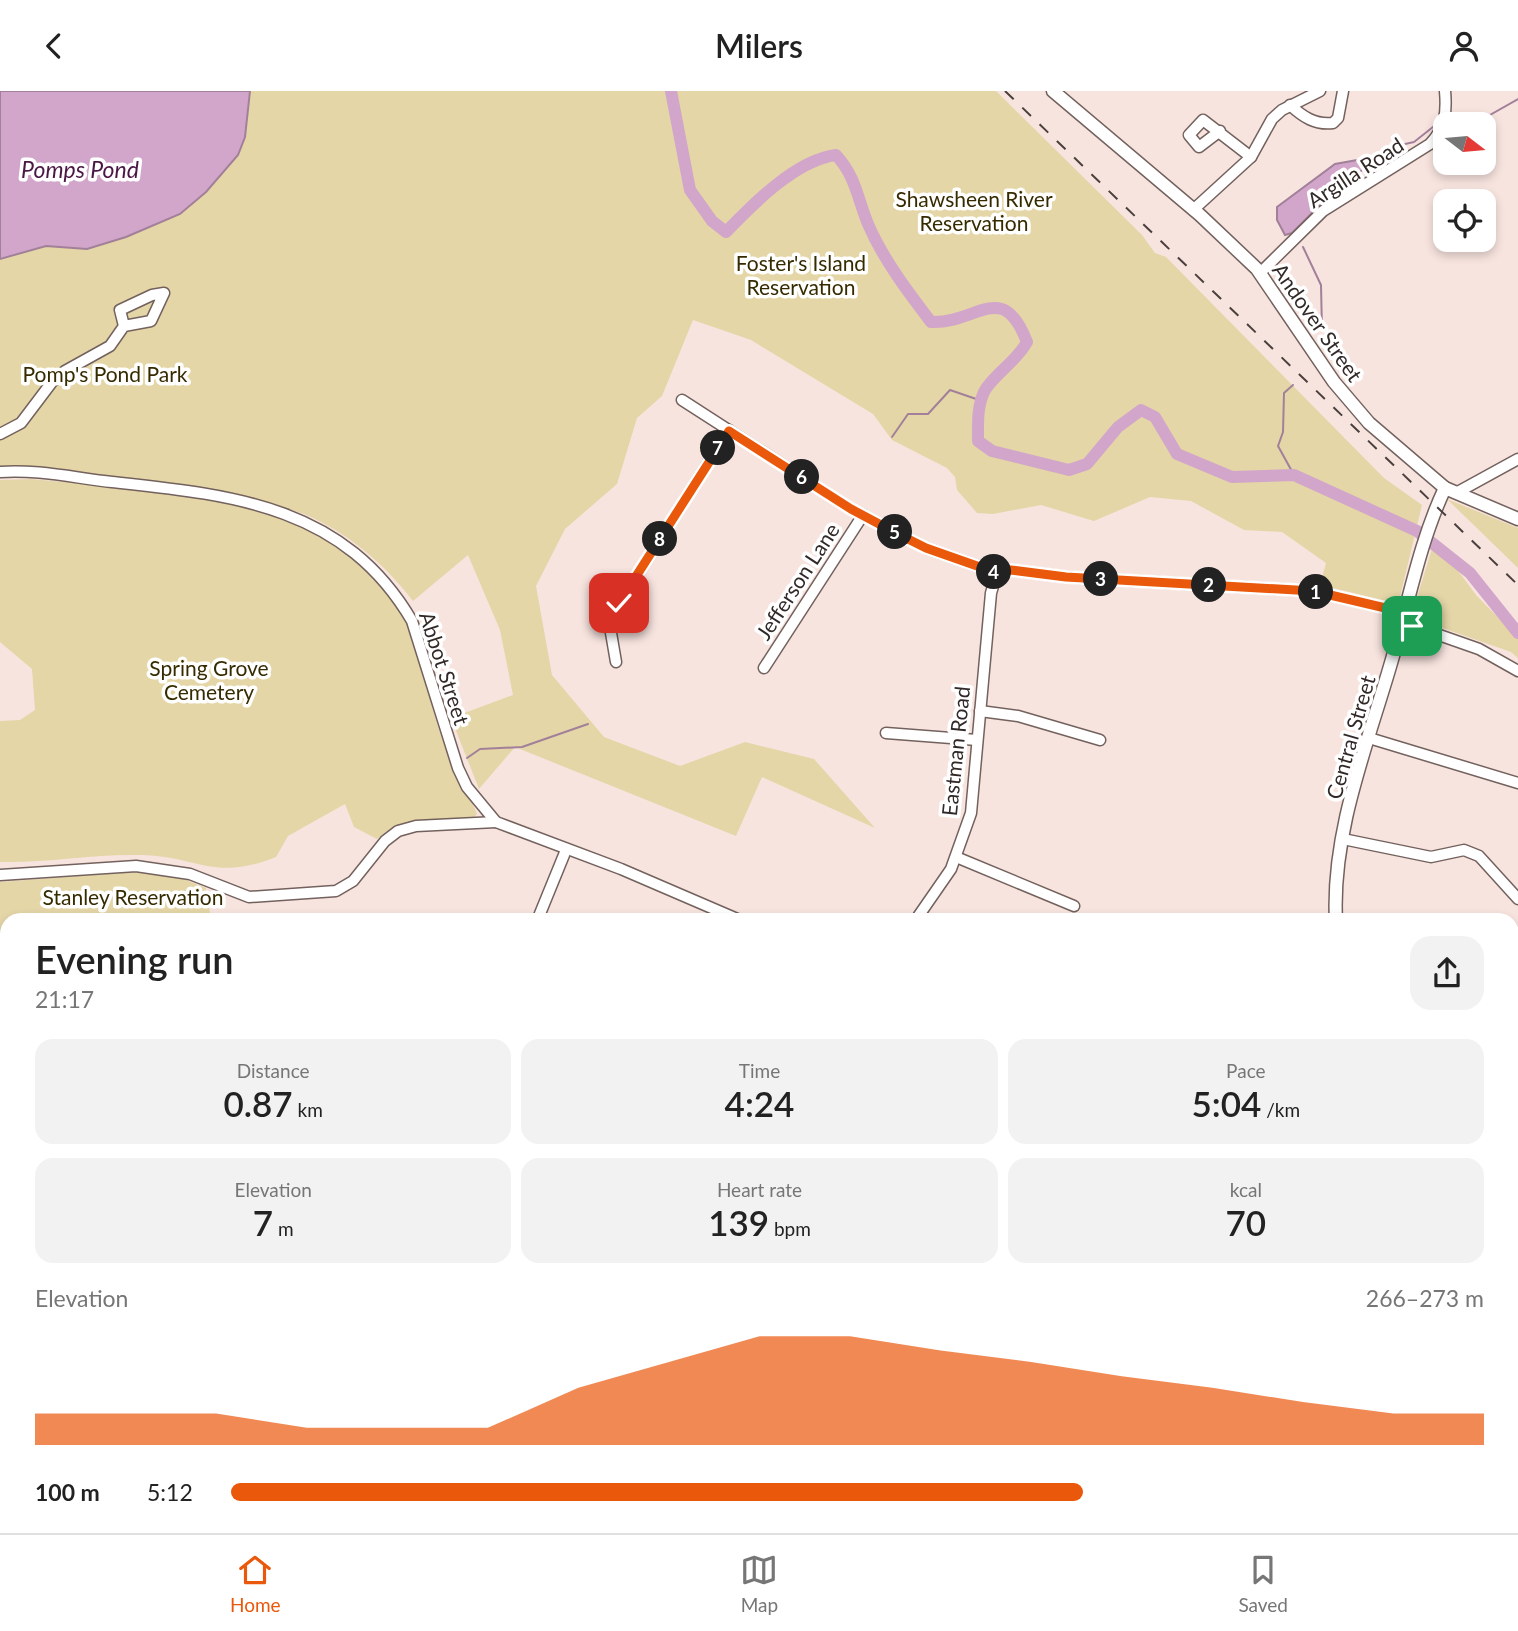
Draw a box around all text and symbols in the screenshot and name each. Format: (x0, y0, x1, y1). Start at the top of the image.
text: Milers (715, 26, 803, 65)
icon: back (35, 27, 73, 65)
icon: person (1445, 27, 1483, 65)
north arrow (1433, 112, 1496, 175)
map controls (1433, 112, 1496, 252)
street label: Argilla Road (1302, 132, 1408, 212)
water label: Pomps Pond (21, 155, 139, 183)
park label: Shawsheen River Reservation (895, 186, 1053, 235)
button: locate (1433, 189, 1496, 252)
park label: Foster's Island Reservation (736, 250, 866, 299)
street label: Andover Street (1268, 258, 1368, 386)
park label: Pomp's Pond Park (23, 361, 188, 386)
pin: 7 (700, 431, 736, 465)
text: 7 (712, 436, 723, 459)
pin: 6 (784, 459, 820, 495)
text: 6 (796, 465, 807, 488)
pin: 5 (878, 515, 912, 549)
street label: Jefferson Lane (750, 518, 844, 644)
text: 5 (889, 520, 900, 543)
pin: 8 (642, 521, 678, 557)
text: 8 (654, 527, 665, 550)
pin: 4 (976, 554, 1012, 589)
text: 4 (988, 560, 999, 583)
pin: 3 (1084, 561, 1118, 596)
text: 3 (1095, 567, 1106, 590)
pin: 2 (1192, 567, 1226, 603)
pin (589, 573, 649, 633)
text: 2 (1203, 573, 1214, 596)
pin: 1 (1298, 575, 1334, 609)
text: 1 (1310, 580, 1321, 603)
icon: check (600, 584, 638, 622)
pin (1382, 596, 1442, 656)
icon: arrive (1393, 607, 1431, 645)
street label: Abbot Street (415, 608, 475, 728)
park label: Spring Grove Cemetery (149, 655, 269, 704)
street label: Central Street (1320, 672, 1380, 802)
street label: Eastman Road (936, 685, 974, 817)
park label: Stanley Reservation (43, 884, 223, 909)
text: Evening run (35, 936, 234, 982)
button: share (1410, 936, 1484, 1010)
text: 21:17 (35, 985, 94, 1013)
text: Distance (237, 1059, 310, 1082)
text: Time (739, 1059, 780, 1082)
text: Pace (1226, 1059, 1266, 1082)
text: 0.87 (223, 1082, 293, 1124)
text: 4:24 (725, 1082, 794, 1124)
text: 5:04 (1192, 1082, 1261, 1124)
text: km (293, 1098, 323, 1121)
text: /km (1261, 1098, 1300, 1121)
text: Elevation (235, 1178, 312, 1201)
text: Heart rate (717, 1178, 802, 1201)
text: kcal (1230, 1178, 1262, 1201)
text: 7 (253, 1201, 273, 1243)
text: 139 (708, 1201, 769, 1243)
text: 70 (1226, 1201, 1266, 1243)
text: m (273, 1217, 294, 1240)
text: bpm (769, 1217, 811, 1240)
text: Elevation (35, 1284, 128, 1312)
text: 266–273 m (1366, 1284, 1484, 1312)
text: 100 m (35, 1478, 100, 1506)
text: 5:12 (147, 1478, 193, 1506)
tab: Home (230, 1551, 281, 1616)
tab: Map (740, 1551, 778, 1616)
tab: Saved (1238, 1551, 1288, 1616)

